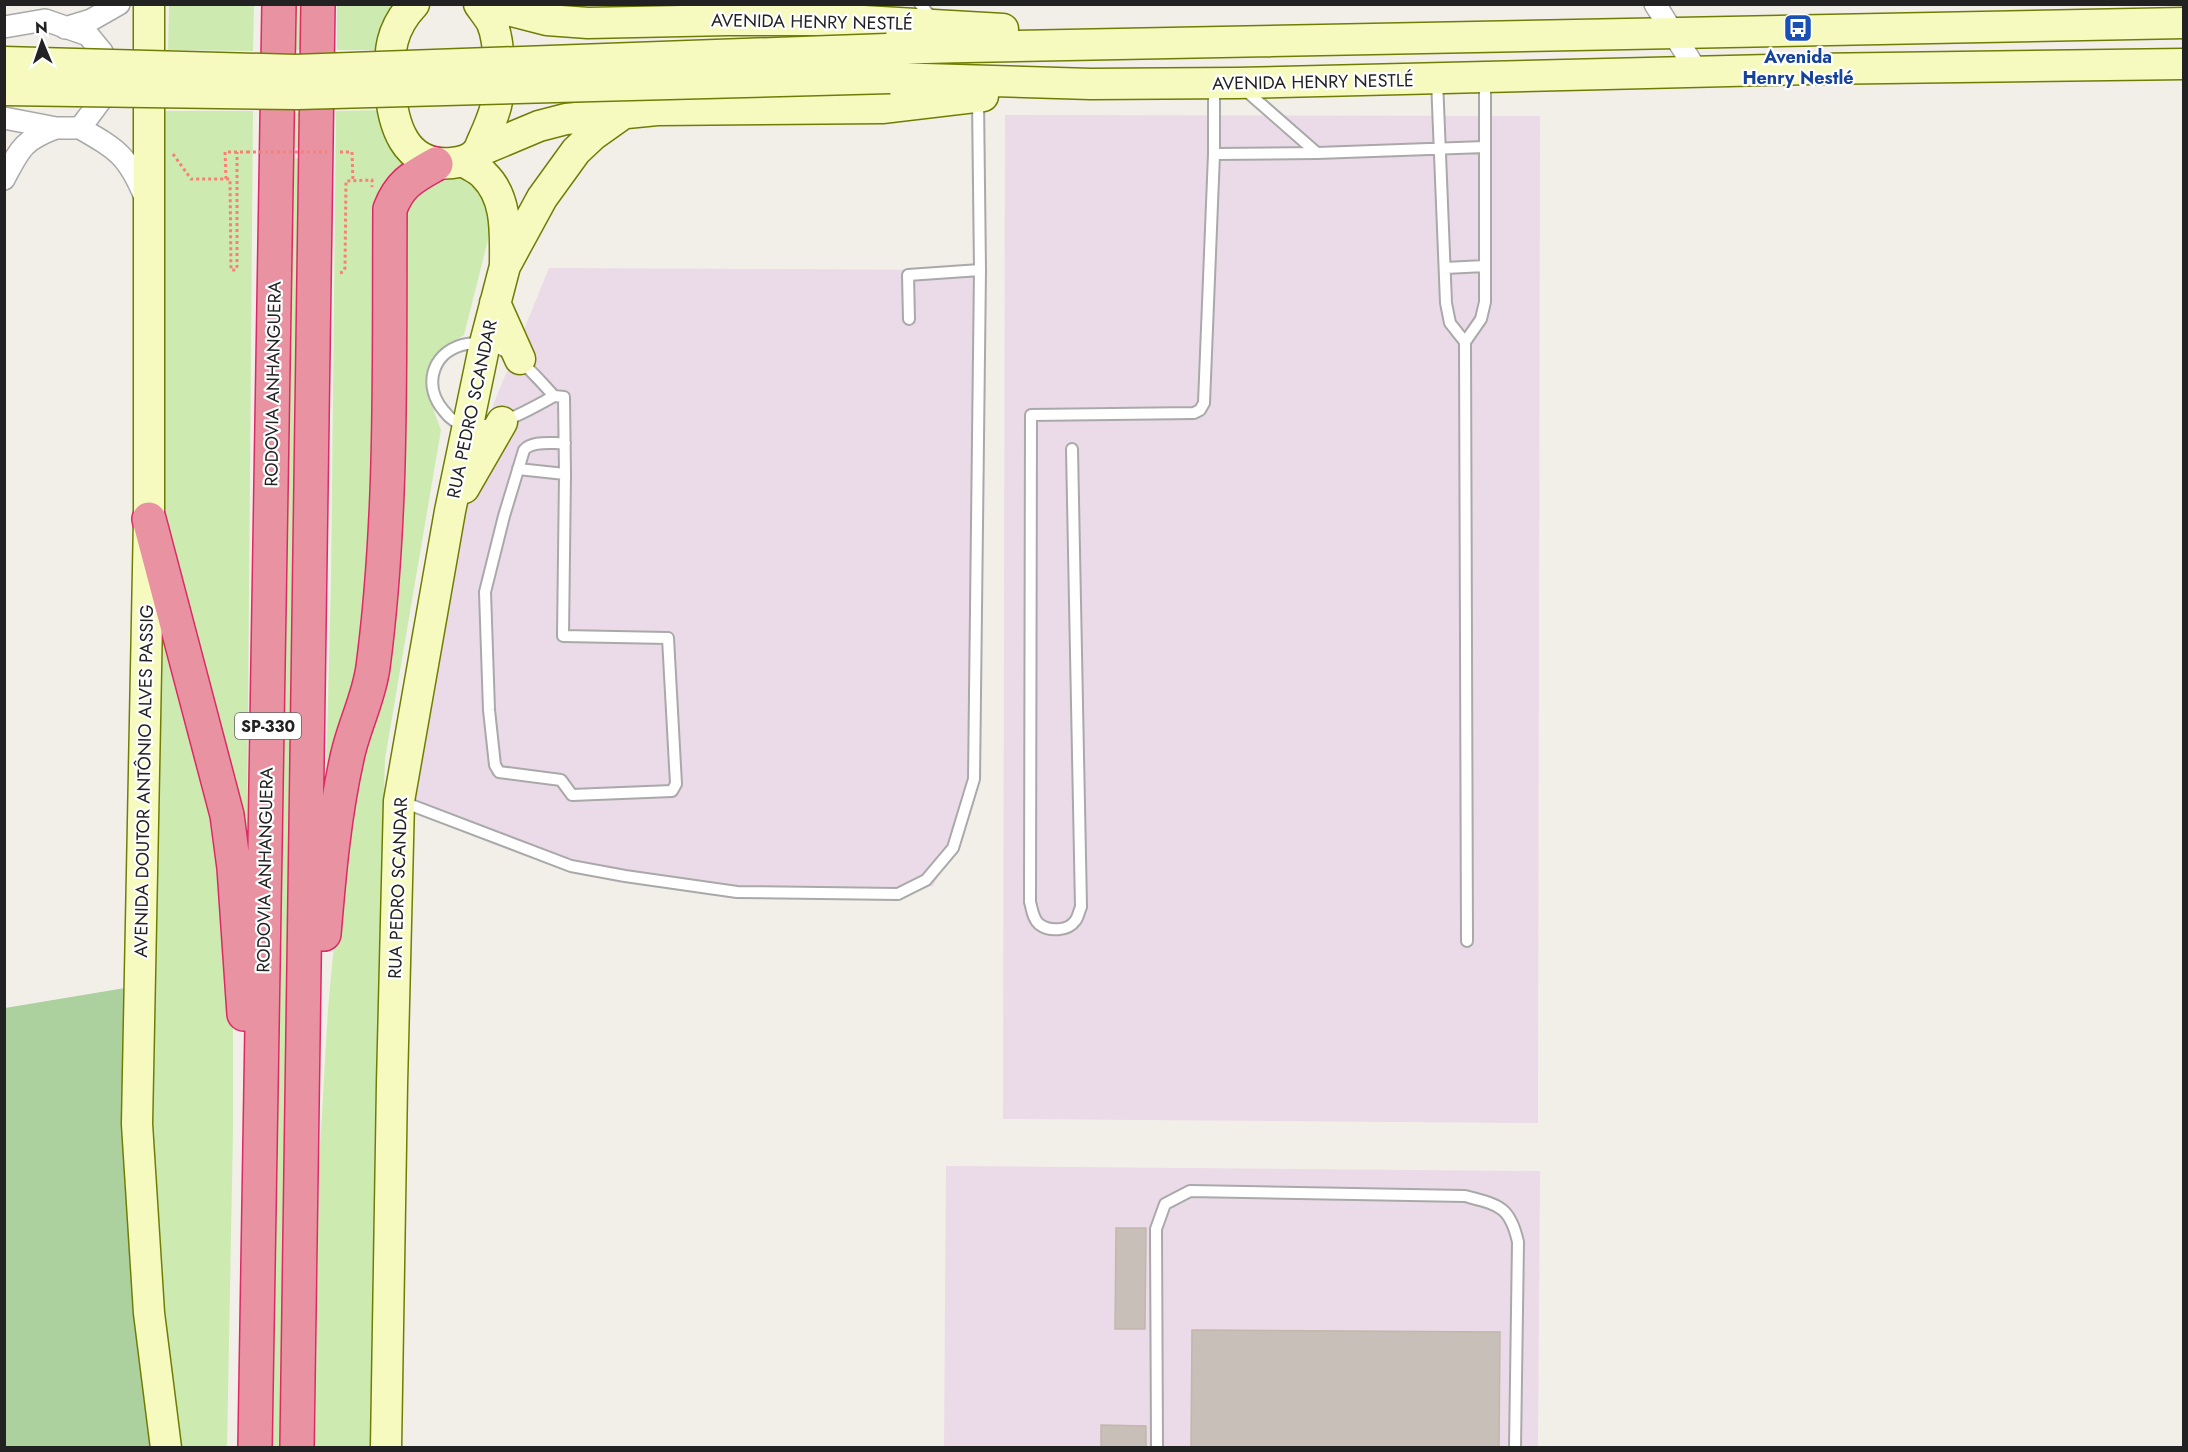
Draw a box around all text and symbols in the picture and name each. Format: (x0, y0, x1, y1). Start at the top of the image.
street label: AVENIDA HENRY NESTLÉ (711, 7, 913, 37)
north arrow (12, 12, 72, 72)
bus stop icon: Avenida Henry Nestlé (1782, 12, 1814, 44)
text: N (35, 16, 48, 39)
place label: Avenida Henry Nestlé (1742, 44, 1854, 91)
street label: AVENIDA HENRY NESTLÉ (1212, 67, 1414, 97)
street label: RODOVIA ANHANGUERA (258, 281, 288, 487)
street label: RUA PEDRO SCANDAR (440, 317, 504, 501)
street label: AVENIDA DOUTOR ANTÔNIO ALVES PASSIG (128, 604, 160, 958)
road number: SP-330 (235, 713, 301, 739)
street label: RODOVIA ANHANGUERA (250, 767, 280, 973)
street label: RUA PEDRO SCANDAR (382, 797, 414, 979)

